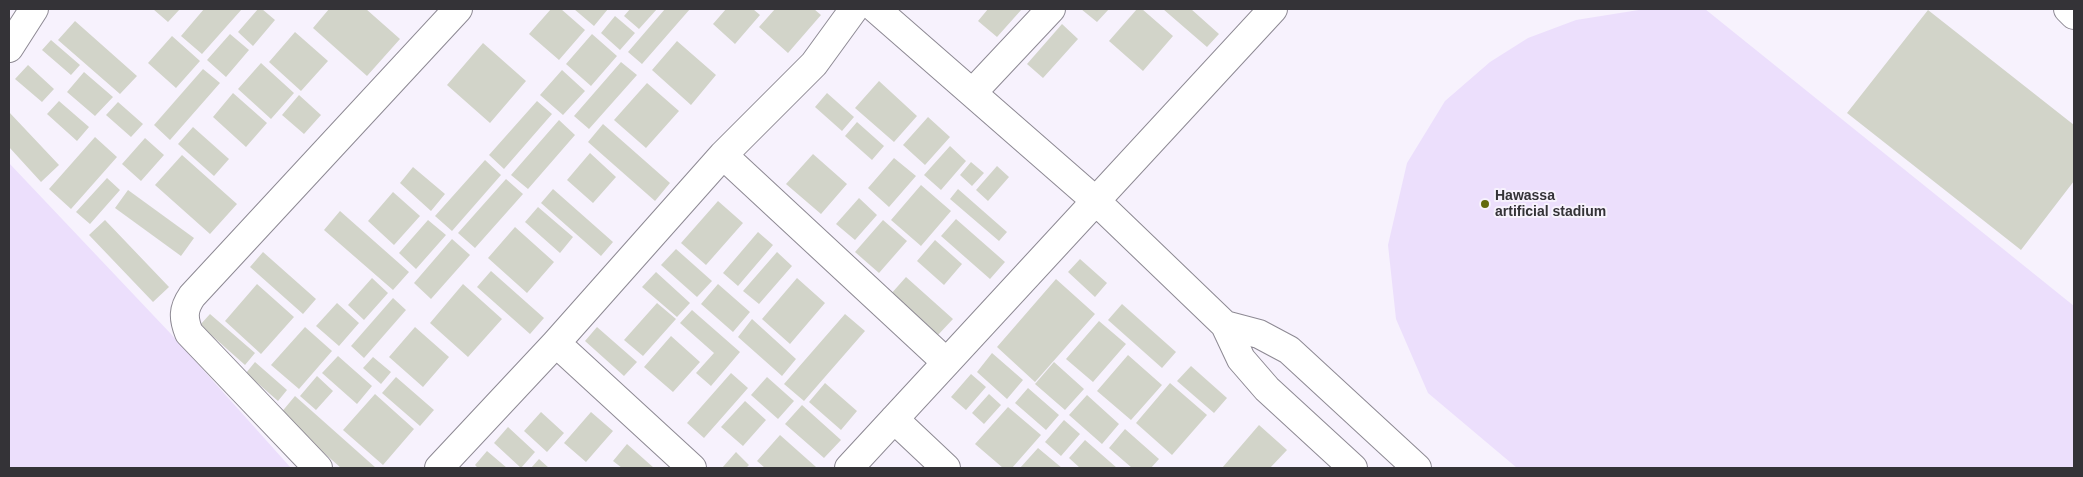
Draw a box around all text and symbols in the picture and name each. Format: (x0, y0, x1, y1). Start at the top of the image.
place label: Hawassa artificial stadium (1495, 188, 1606, 220)
marker: Hawassa artificial stadium (1479, 198, 1491, 210)

